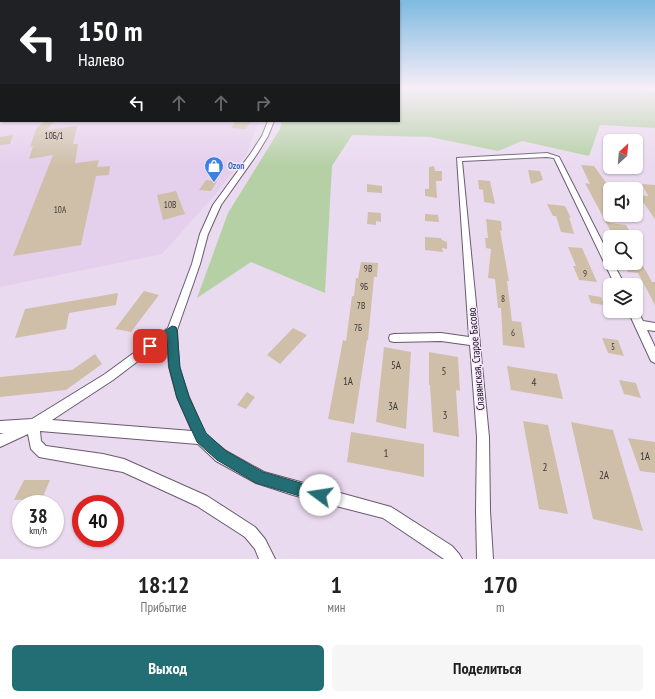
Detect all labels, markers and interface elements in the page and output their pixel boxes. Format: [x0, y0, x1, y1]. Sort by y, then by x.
text: 150 m [78, 12, 142, 49]
icon: left [12, 16, 64, 68]
text: Налево [78, 48, 125, 71]
icon: left [126, 92, 148, 114]
icon: ahead [168, 92, 190, 114]
icon: ahead [210, 92, 232, 114]
icon: right [252, 92, 274, 114]
house number: 10Б/1 [45, 130, 63, 141]
north arrow [603, 134, 643, 174]
map controls [603, 134, 643, 318]
shop icon: Ozon [203, 155, 225, 183]
place label: Ozon [228, 160, 244, 171]
button: sound [603, 182, 643, 222]
house number: 10В [164, 199, 176, 210]
house number: 10А [54, 204, 67, 215]
button: search [603, 230, 643, 270]
house number: 9В [364, 263, 372, 274]
house number: 9 [583, 268, 587, 279]
button: layers [603, 278, 643, 318]
house number: 9Б [360, 281, 368, 292]
house number: 8 [501, 293, 505, 304]
house number: 7В [357, 300, 365, 311]
street label: Славянская, Старое Басово [465, 307, 487, 411]
house number: 7Б [354, 322, 362, 333]
house number: 6 [511, 327, 515, 338]
pin [133, 329, 167, 363]
icon: arrive [139, 335, 161, 357]
house number: 5 [611, 341, 615, 352]
house number: 5А [391, 358, 402, 372]
house number: 5 [442, 364, 447, 378]
house number: 1А [343, 374, 354, 388]
house number: 4 [532, 375, 537, 389]
house number: 3А [388, 399, 399, 413]
house number: 3 [443, 408, 448, 422]
house number: 1 [384, 446, 389, 460]
house number: 1А [640, 449, 651, 463]
house number: 2 [543, 460, 548, 474]
house number: 2А [599, 468, 610, 482]
position arrow [299, 474, 341, 516]
speed limit sign: 40 [72, 495, 124, 547]
text: 38 [28, 503, 48, 529]
text: km/h [29, 524, 47, 537]
text: 18:12 [138, 569, 190, 600]
text: 1 [331, 569, 342, 600]
text: 170 [483, 569, 517, 600]
text: Прибытие [141, 599, 187, 616]
text: мин [327, 599, 345, 616]
text: m [496, 599, 504, 616]
button: Выход [12, 645, 324, 691]
button: Поделиться [332, 645, 643, 691]

